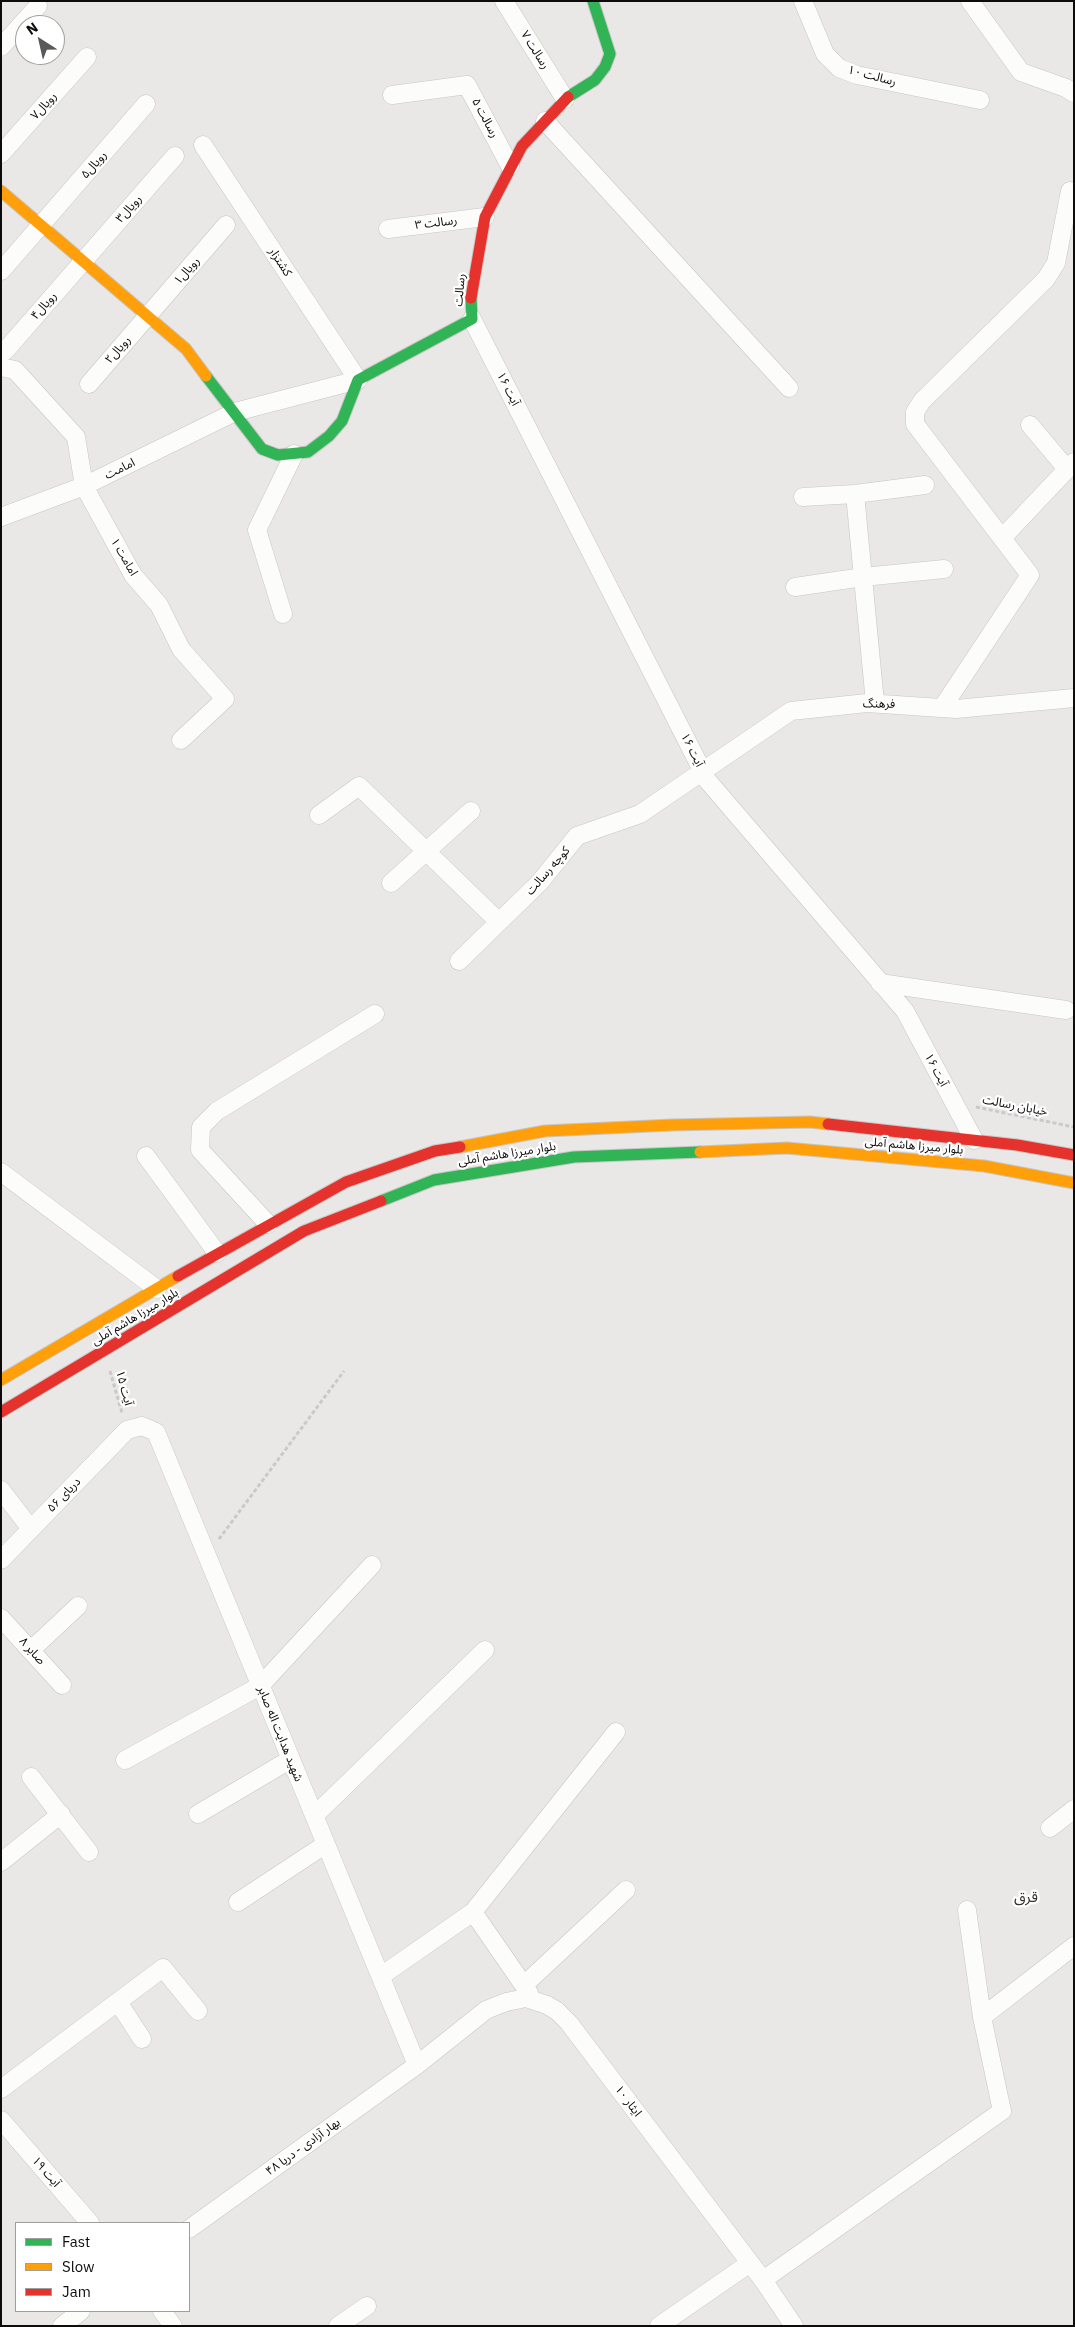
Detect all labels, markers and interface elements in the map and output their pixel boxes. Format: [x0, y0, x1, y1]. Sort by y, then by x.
north arrow [15, 15, 65, 65]
text: N [23, 18, 41, 39]
street label: رسالت ۷ [518, 28, 552, 72]
street label: رسالت ۱۰ [846, 63, 898, 89]
street label: رویال۷ [28, 89, 60, 123]
street label: رسالت ۵ [469, 96, 501, 140]
street label: رویال۵ [78, 148, 110, 182]
street label: رویال۳ [113, 192, 145, 226]
street label: رسالت ۳ [414, 213, 458, 233]
street label: کشتزار [265, 245, 295, 279]
street label: رویال۱ [171, 254, 203, 288]
street label: رسالت [451, 273, 469, 307]
street label: رویال۴ [28, 289, 60, 323]
street label: رویال۲ [102, 333, 134, 367]
street label: آیت ۱۶ [493, 370, 523, 408]
street label: امامت [102, 456, 138, 482]
street label: امامت ۱ [107, 535, 141, 579]
street label: فرهنگ [863, 697, 895, 711]
street label: آیت ۱۶ [677, 731, 707, 769]
street label: کوچه رسالت [523, 844, 573, 898]
street label: آیت ۱۶ [921, 1051, 951, 1089]
street label: خیابان رسالت [981, 1093, 1049, 1119]
street label: بلوار میرزا هاشم آملی [864, 1135, 964, 1157]
street label: بلوار میرزا هاشم آملی [457, 1139, 557, 1169]
street label: بلوار میرزا هاشم آملی [89, 1285, 181, 1349]
street label: آیت ۱۵ [112, 1369, 136, 1407]
street label: دریای ۵۶ [44, 1475, 84, 1515]
street label: صابر ۸ [16, 1634, 48, 1668]
street label: شهید هدایت اله صابر [254, 1684, 306, 1784]
district label: قرق [1014, 1889, 1038, 1907]
street label: ایثار ۱۰ [612, 2083, 644, 2119]
street label: بهار آزادی - دریا ۴۸ [263, 2115, 343, 2179]
street label: آیت ۱۹ [29, 2154, 63, 2190]
legend [15, 2222, 190, 2312]
text: Fast [62, 2232, 90, 2251]
text: Slow [62, 2257, 95, 2276]
text: Jam [62, 2282, 91, 2301]

